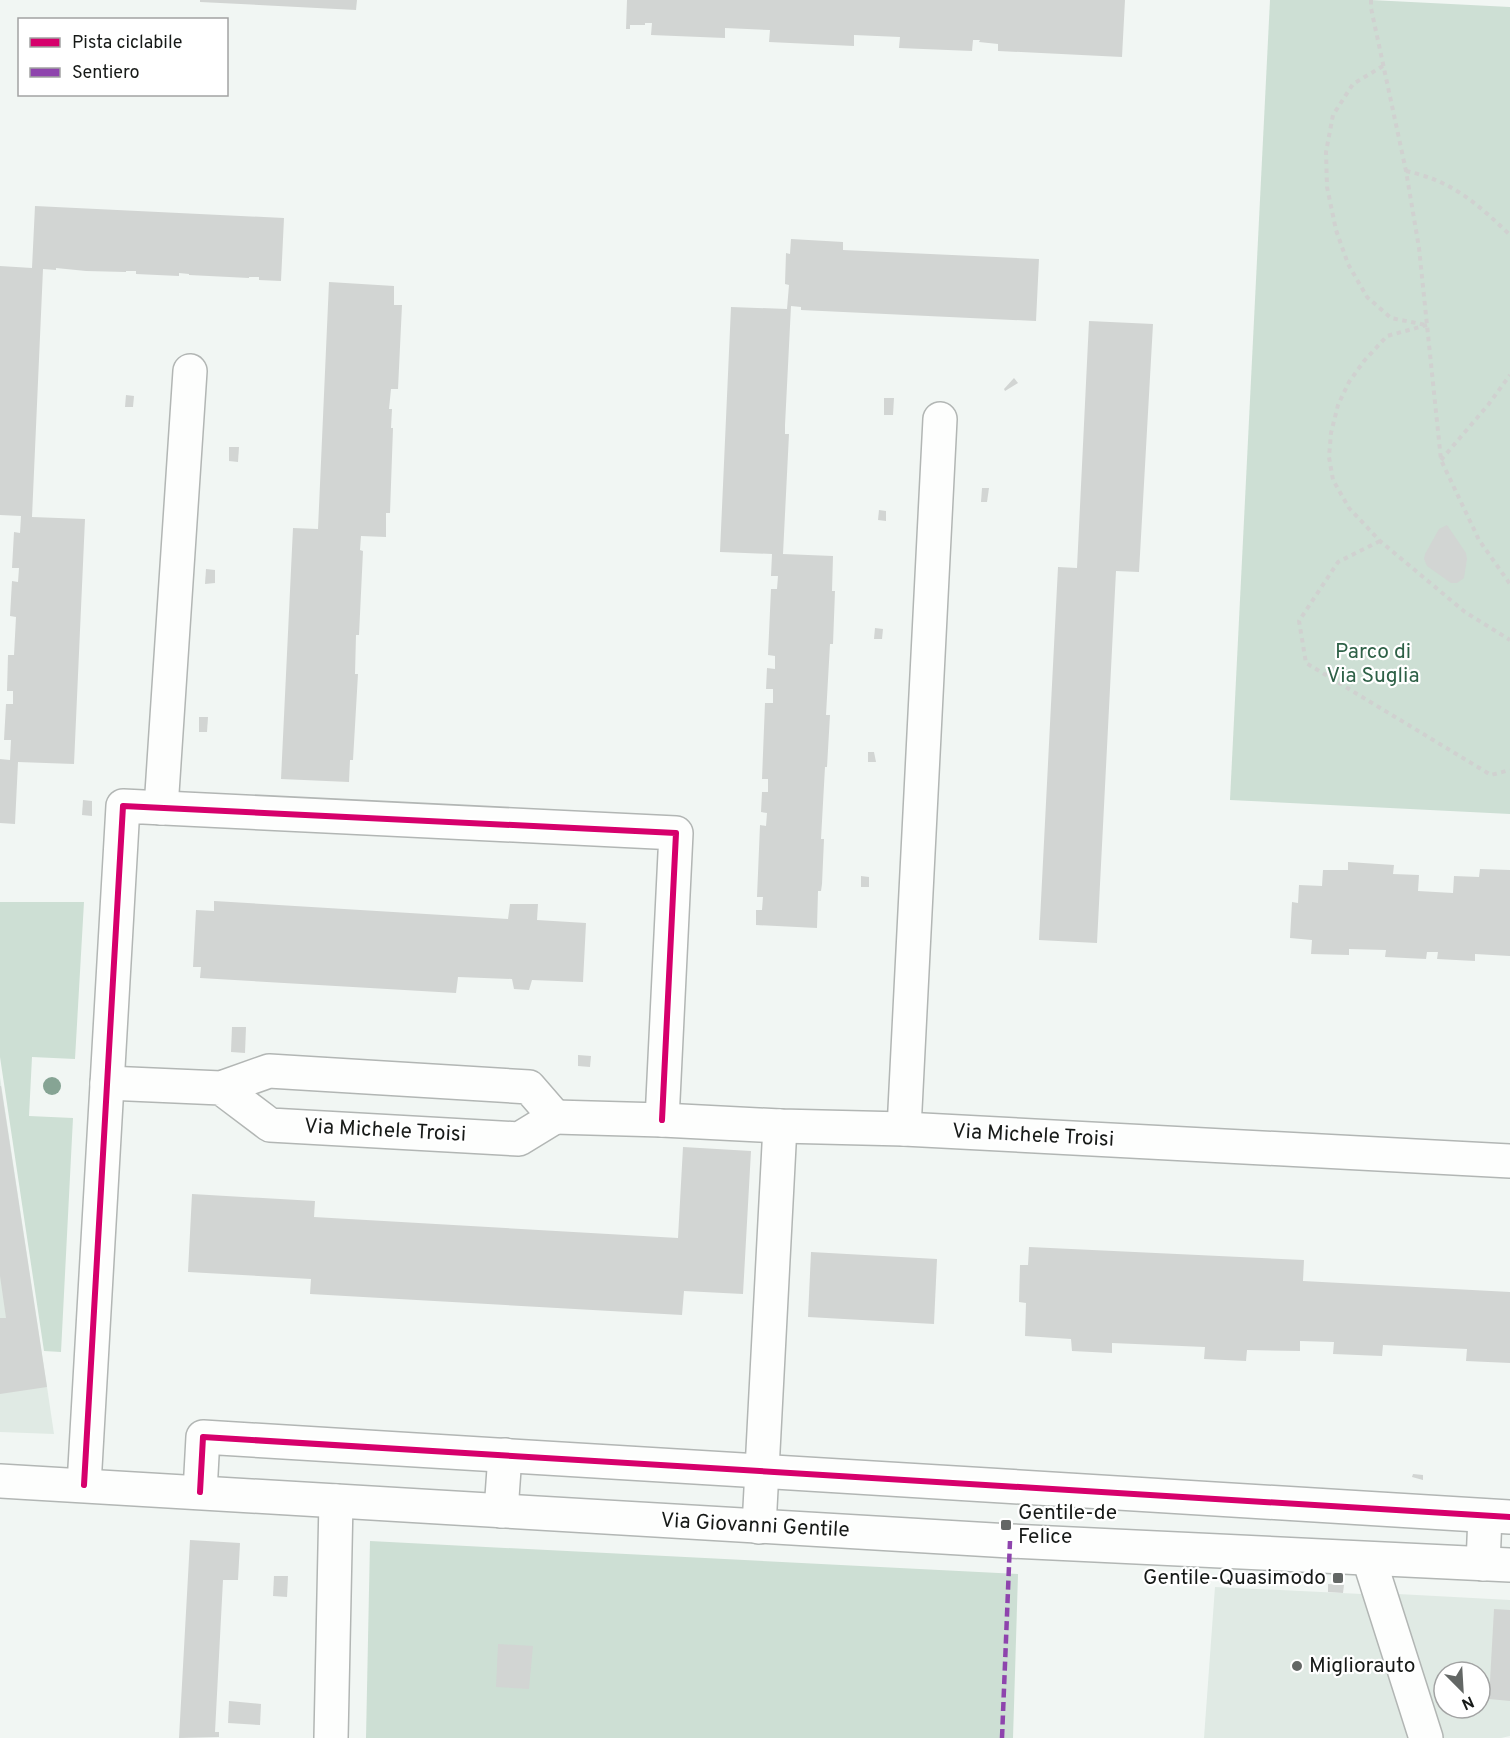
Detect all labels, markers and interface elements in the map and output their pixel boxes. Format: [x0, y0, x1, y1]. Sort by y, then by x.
legend [18, 18, 228, 96]
text: Pista ciclabile [72, 32, 182, 55]
text: Sentiero [72, 62, 140, 85]
park label: Parco di Via Suglia [1326, 639, 1420, 690]
street label: Via Michele Troisi [303, 1113, 467, 1149]
street label: Via Michele Troisi [951, 1118, 1115, 1154]
place label: Gentile-de Felice [1018, 1500, 1117, 1551]
street label: Via Giovanni Gentile [660, 1508, 850, 1544]
marker: Gentile-de Felice [999, 1518, 1013, 1532]
place label: Gentile-Quasimodo [1143, 1565, 1326, 1592]
marker: Gentile-Quasimodo [1331, 1571, 1345, 1585]
place label: Migliorauto [1309, 1653, 1416, 1680]
marker: Migliorauto [1290, 1659, 1304, 1673]
north arrow [1432, 1660, 1492, 1720]
text: N [1458, 1690, 1477, 1713]

